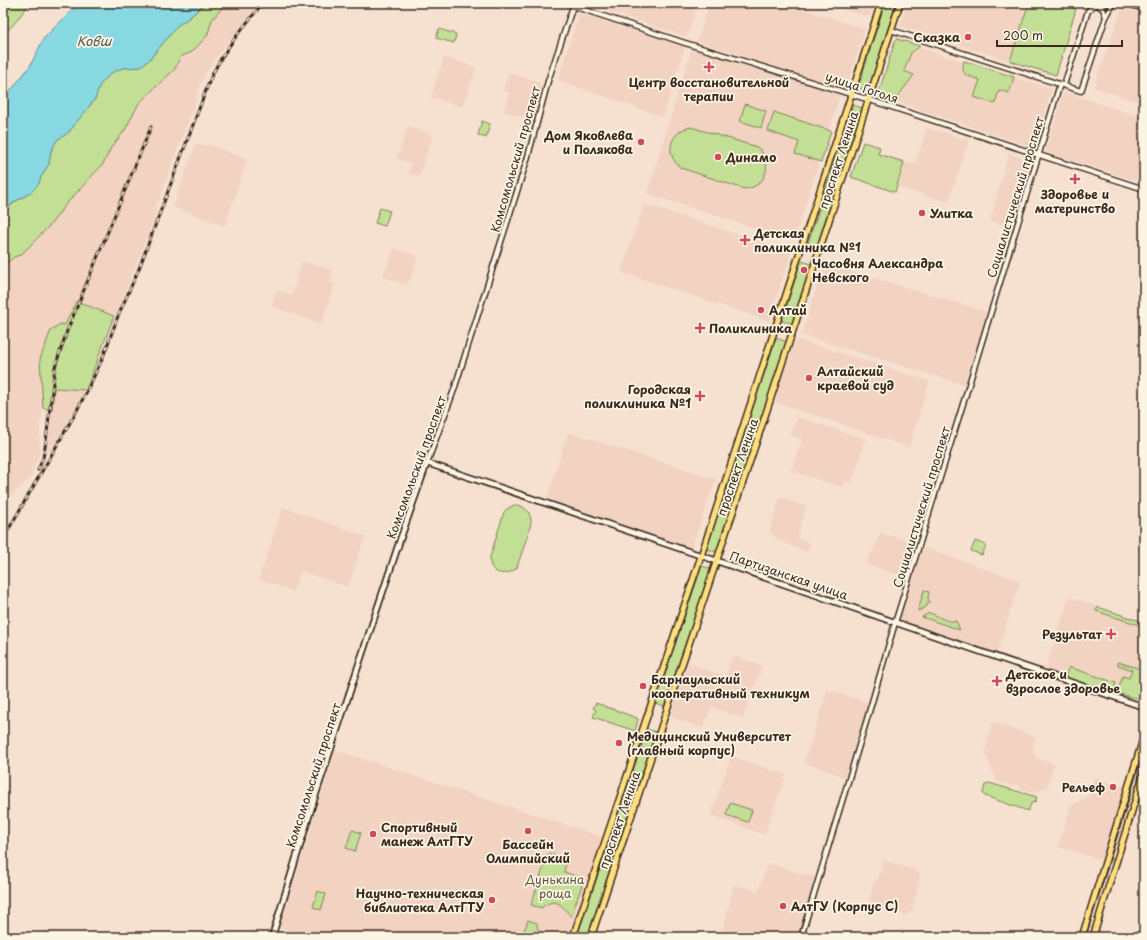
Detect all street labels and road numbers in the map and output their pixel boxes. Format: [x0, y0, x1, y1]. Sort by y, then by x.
street label: улица Гоголя [823, 67, 901, 107]
street label: Комсомольский проспект [486, 84, 545, 234]
street label: проспект Ленина [814, 108, 862, 211]
street label: Социалистический проспект [982, 114, 1048, 280]
street label: Комсомольский проспект [382, 393, 450, 541]
street label: проспект Ленина [712, 415, 762, 518]
street label: Социалистический проспект [888, 424, 954, 590]
street label: Партизанская улица [727, 546, 851, 604]
street label: Комсомольский проспект [281, 700, 345, 850]
street label: проспект Ленина [594, 768, 644, 871]

